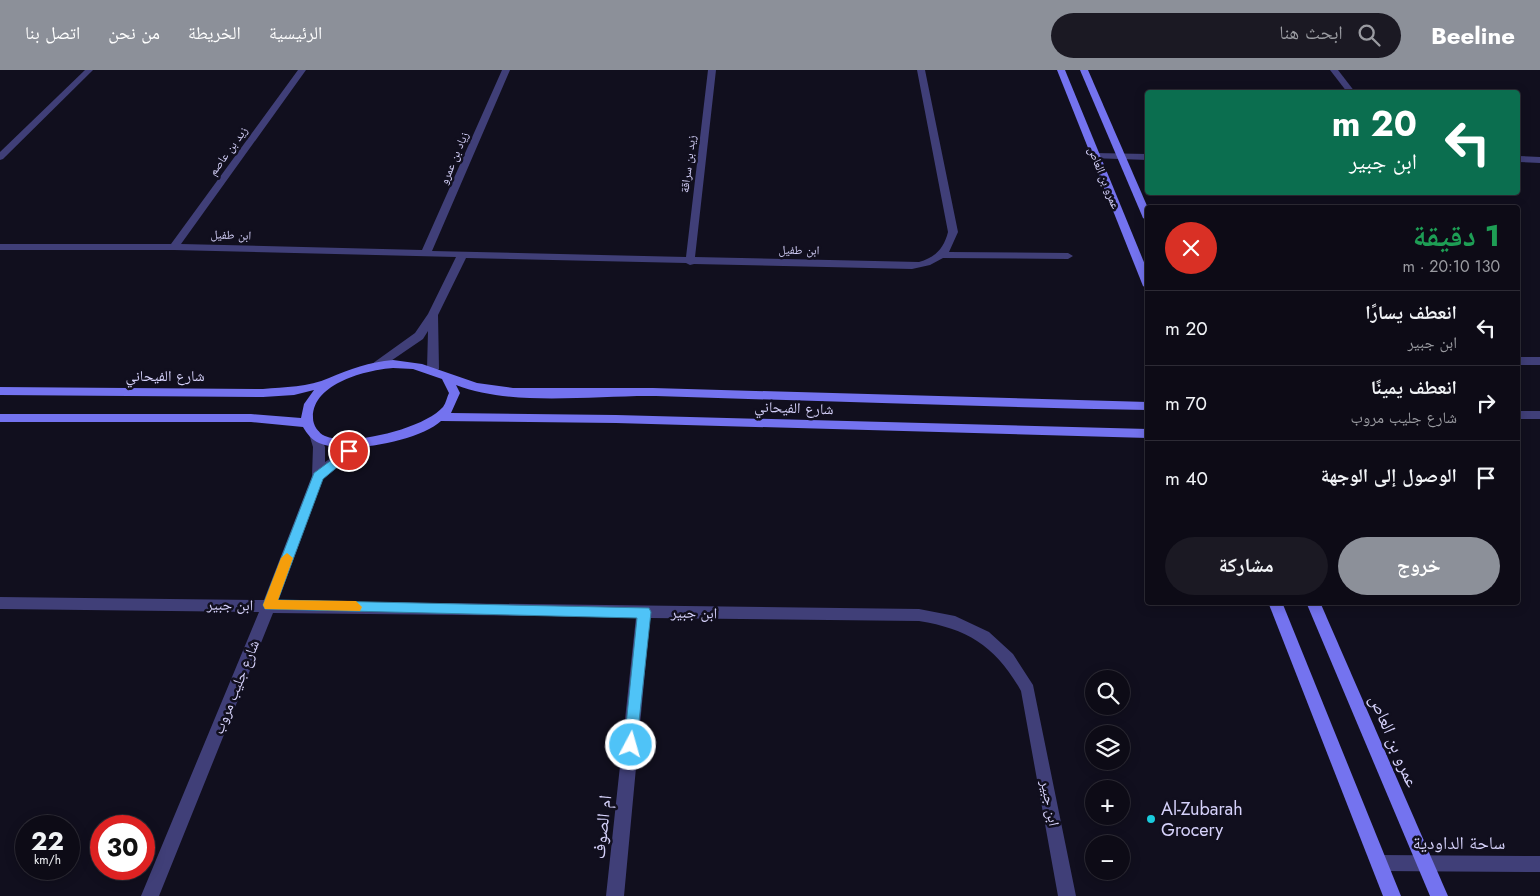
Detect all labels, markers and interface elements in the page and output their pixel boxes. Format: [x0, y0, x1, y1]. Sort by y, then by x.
search box [1051, 13, 1401, 58]
text: Beeline [1431, 18, 1515, 53]
text: ابحث هنا [1279, 19, 1343, 46]
text: اتصل بنا [25, 20, 80, 46]
text: من نحن [108, 20, 160, 46]
text: الخريطة [188, 20, 241, 46]
text: الرئيسية [269, 20, 322, 46]
icon: search [1355, 21, 1383, 49]
text: 20 m [1332, 99, 1417, 149]
icon: left [1435, 110, 1500, 175]
street label: زيد بن عاصم [204, 122, 252, 179]
street label: زياد بن عمرو [435, 128, 473, 187]
street label: زيد بن سراقة [676, 134, 701, 194]
street label: عمرو بن العاص [1083, 144, 1125, 212]
text: ابن جبير [1349, 145, 1417, 177]
text: 1 دقيقة [1413, 214, 1500, 257]
button: close [1165, 222, 1217, 274]
street label: ابن طفيل [210, 225, 252, 245]
street label: ابن طفيل [778, 241, 820, 259]
text: 130 m · 20:10 [1402, 255, 1500, 278]
text: انعطف يسارًا [1365, 299, 1457, 326]
icon: left [1472, 314, 1500, 342]
text: 20 m [1165, 315, 1208, 342]
text: ابن جبير [1408, 331, 1457, 354]
street label: شارع الفيحاني [125, 365, 205, 388]
text: انعطف يمينًا [1371, 374, 1457, 401]
icon: right [1472, 389, 1500, 417]
text: 70 m [1165, 390, 1207, 417]
street label: شارع الفيحاني [754, 396, 834, 421]
text: شارع جليب مروب [1350, 406, 1457, 429]
pin [328, 430, 370, 472]
icon: arrive [335, 437, 363, 465]
text: الوصول إلى الوجهة [1321, 462, 1457, 489]
icon: arrive [1472, 464, 1500, 492]
text: 40 m [1165, 465, 1208, 492]
button: مشاركة [1165, 537, 1328, 595]
button: خروج [1338, 537, 1500, 595]
street label: ابن جبير [206, 594, 253, 616]
street label: ابن جبير [670, 602, 717, 624]
street label: شارع جليب مروب [207, 636, 265, 737]
map controls [1085, 670, 1130, 880]
button: search [1085, 670, 1130, 715]
street label: عمرو بن العاص [1363, 691, 1425, 791]
position arrow [604, 718, 656, 770]
button: layers [1085, 725, 1130, 770]
street label: ابن جبير [1035, 777, 1065, 828]
button: + [1085, 780, 1130, 825]
street label: ام الصوف [586, 794, 618, 860]
place label: Al-Zubarah Grocery [1161, 796, 1243, 843]
marker: Al-Zubarah Grocery [1145, 813, 1157, 825]
speed limit sign: 30 [90, 815, 155, 880]
text: 22 [31, 823, 64, 859]
street label: ساحة الداودية [1413, 830, 1505, 856]
button: − [1085, 835, 1130, 880]
text: km/h [34, 851, 61, 869]

